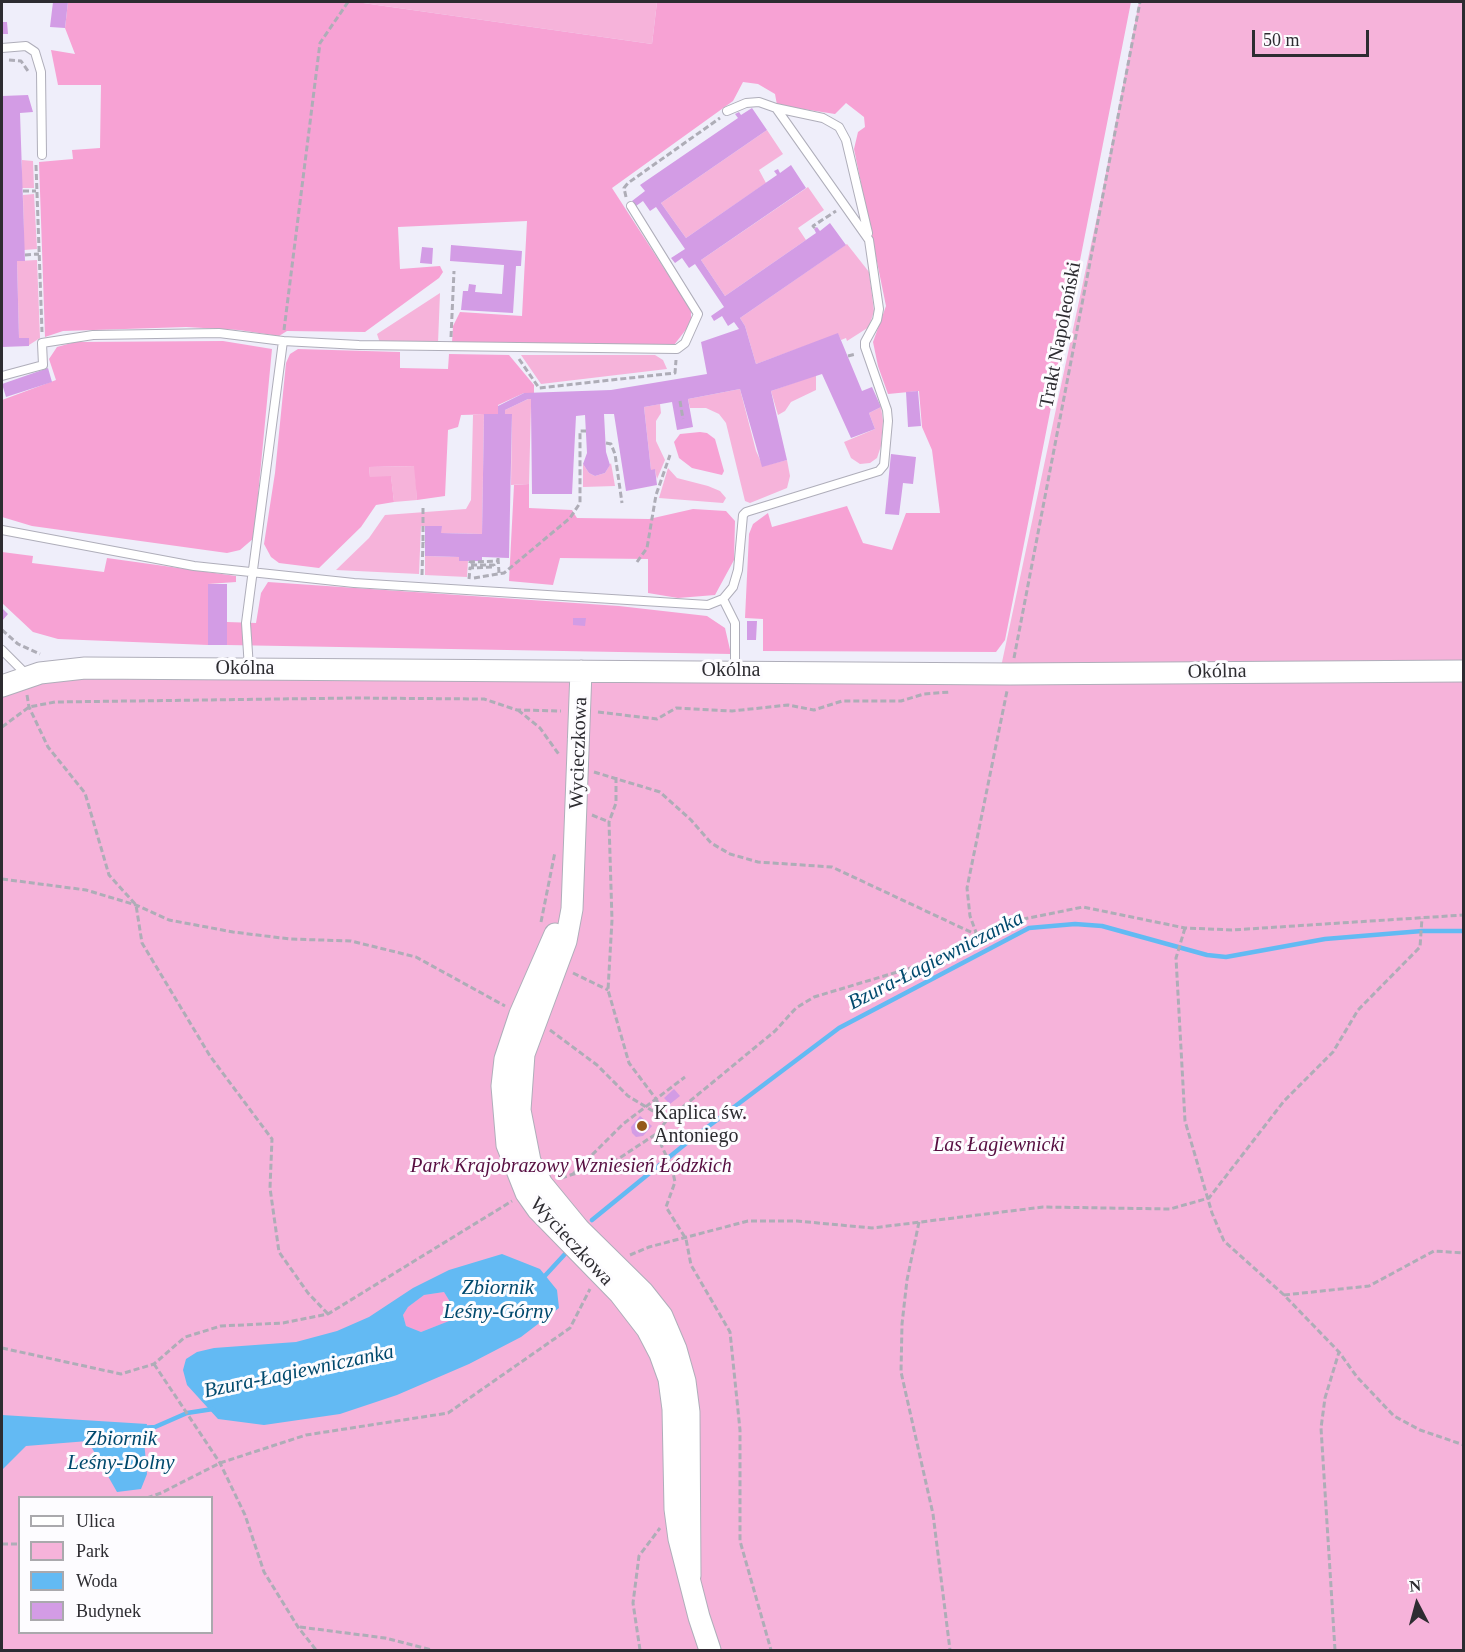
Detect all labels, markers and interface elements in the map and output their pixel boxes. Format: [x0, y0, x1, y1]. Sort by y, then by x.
scale bar [1255, 18, 1372, 56]
text: 50 m [1263, 30, 1300, 50]
street label: Trakt Napoleoński [1035, 260, 1087, 410]
street label: Okólna [216, 657, 274, 681]
street label: Okólna [702, 659, 760, 683]
street label: Okólna [1187, 659, 1247, 685]
street label: Wycieczkowa [565, 697, 593, 809]
water label: Bzura-Łagiewniczanka [844, 906, 1028, 1016]
place label: Kaplica św. Antoniego [654, 1102, 747, 1149]
marker: Kaplica św. Antoniego [635, 1119, 649, 1133]
park label: Las Łagiewnicki [933, 1134, 1065, 1158]
park label: Park Krajobrazowy Wzniesień Łódzkich [410, 1155, 732, 1179]
street label: Wycieczkowa [524, 1193, 618, 1291]
water label: Zbiornik Leśny-Górny [443, 1275, 553, 1325]
water label: Bzura-Łagiewniczanka [202, 1340, 396, 1404]
water label: Zbiornik Leśny-Dolny [67, 1426, 175, 1476]
legend [18, 1496, 213, 1634]
text: Ulica [76, 1511, 115, 1531]
text: Park [76, 1541, 109, 1561]
text: Woda [76, 1571, 118, 1591]
north arrow [1387, 1574, 1447, 1634]
text: N [1408, 1577, 1422, 1595]
text: Budynek [76, 1601, 141, 1621]

